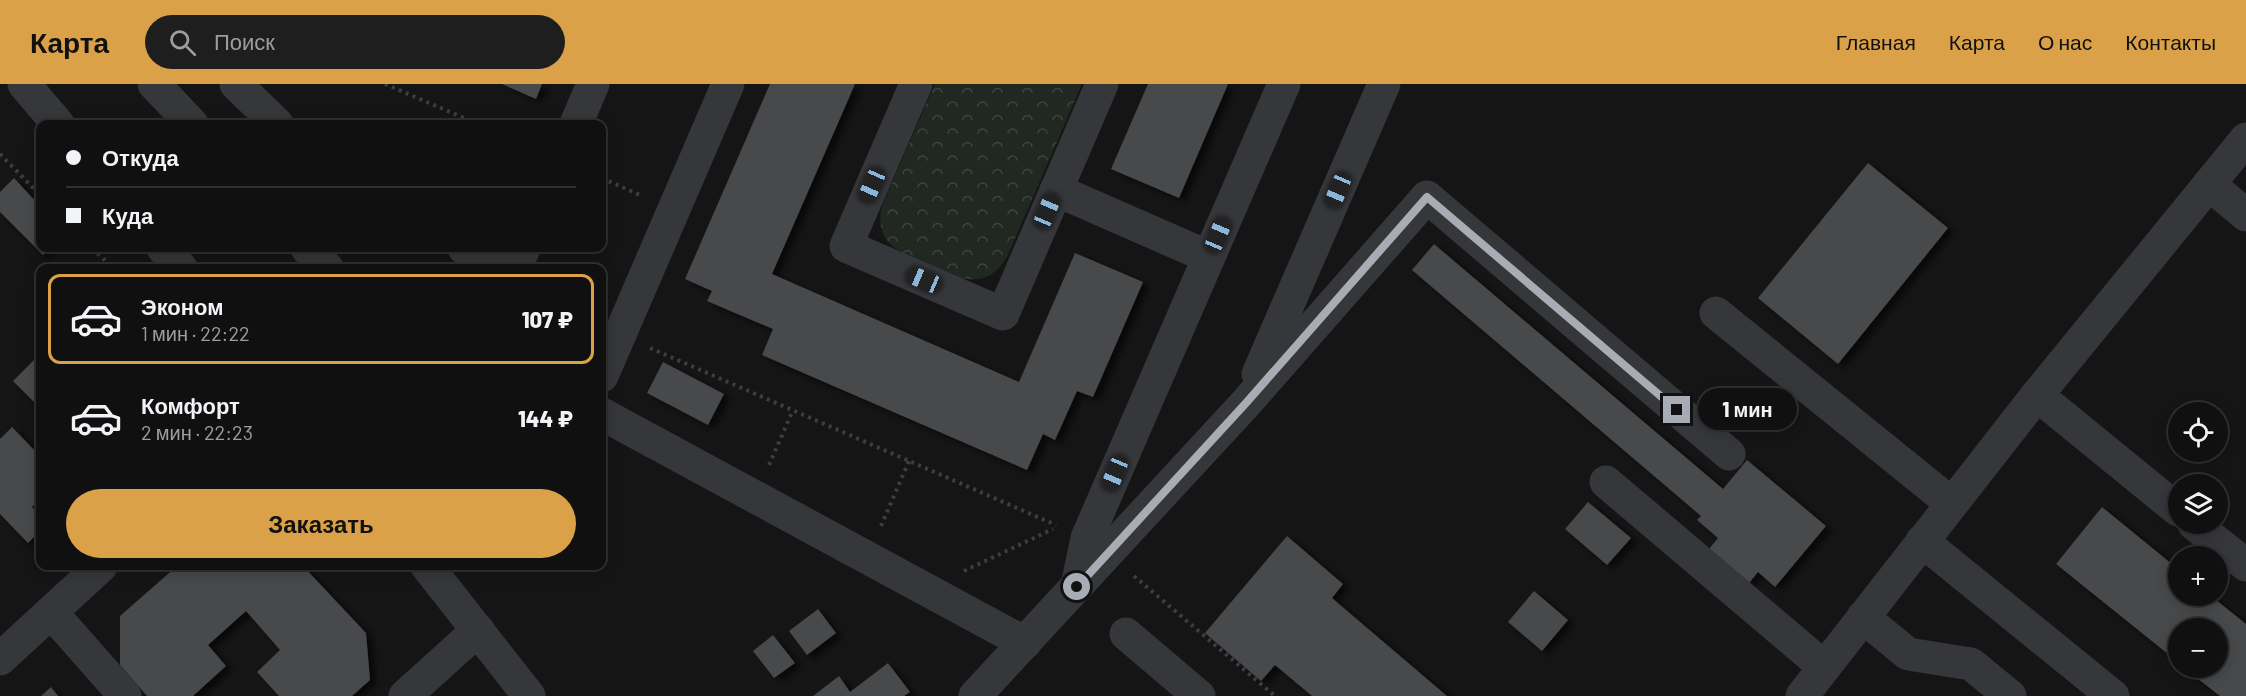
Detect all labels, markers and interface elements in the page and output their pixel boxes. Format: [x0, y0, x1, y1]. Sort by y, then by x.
search box [145, 15, 565, 69]
text: Карта [30, 25, 109, 59]
icon: search [166, 26, 199, 59]
text: Поиск [214, 28, 275, 54]
text: Главная [1836, 29, 1916, 54]
text: Карта [1949, 29, 2005, 54]
text: О нас [2038, 29, 2092, 54]
text: Контакты [2125, 29, 2216, 54]
text: Откуда [102, 144, 179, 170]
car [856, 165, 888, 205]
car [1323, 170, 1353, 210]
car [1032, 191, 1062, 231]
text: Куда [102, 202, 153, 228]
car [1203, 215, 1233, 255]
car [904, 265, 944, 295]
icon: car [69, 292, 123, 346]
text: Эконом [141, 293, 224, 319]
text: 107 ₽ [522, 306, 573, 332]
text: 1 мин · 22:22 [141, 321, 250, 345]
callout: 1 мин [1698, 389, 1797, 431]
icon: car [69, 391, 123, 445]
text: Комфорт [141, 392, 240, 418]
route end [1663, 396, 1690, 423]
text: 1 мин [1722, 397, 1773, 421]
map controls [2168, 402, 2228, 678]
button: locate [2168, 402, 2228, 462]
text: 144 ₽ [518, 405, 573, 431]
text: 2 мин · 22:23 [141, 420, 253, 444]
car [1100, 453, 1130, 493]
button: layers [2168, 474, 2228, 534]
button: Заказать [66, 489, 576, 558]
button: + [2168, 546, 2228, 606]
route start [1063, 573, 1090, 600]
button: − [2168, 618, 2228, 678]

